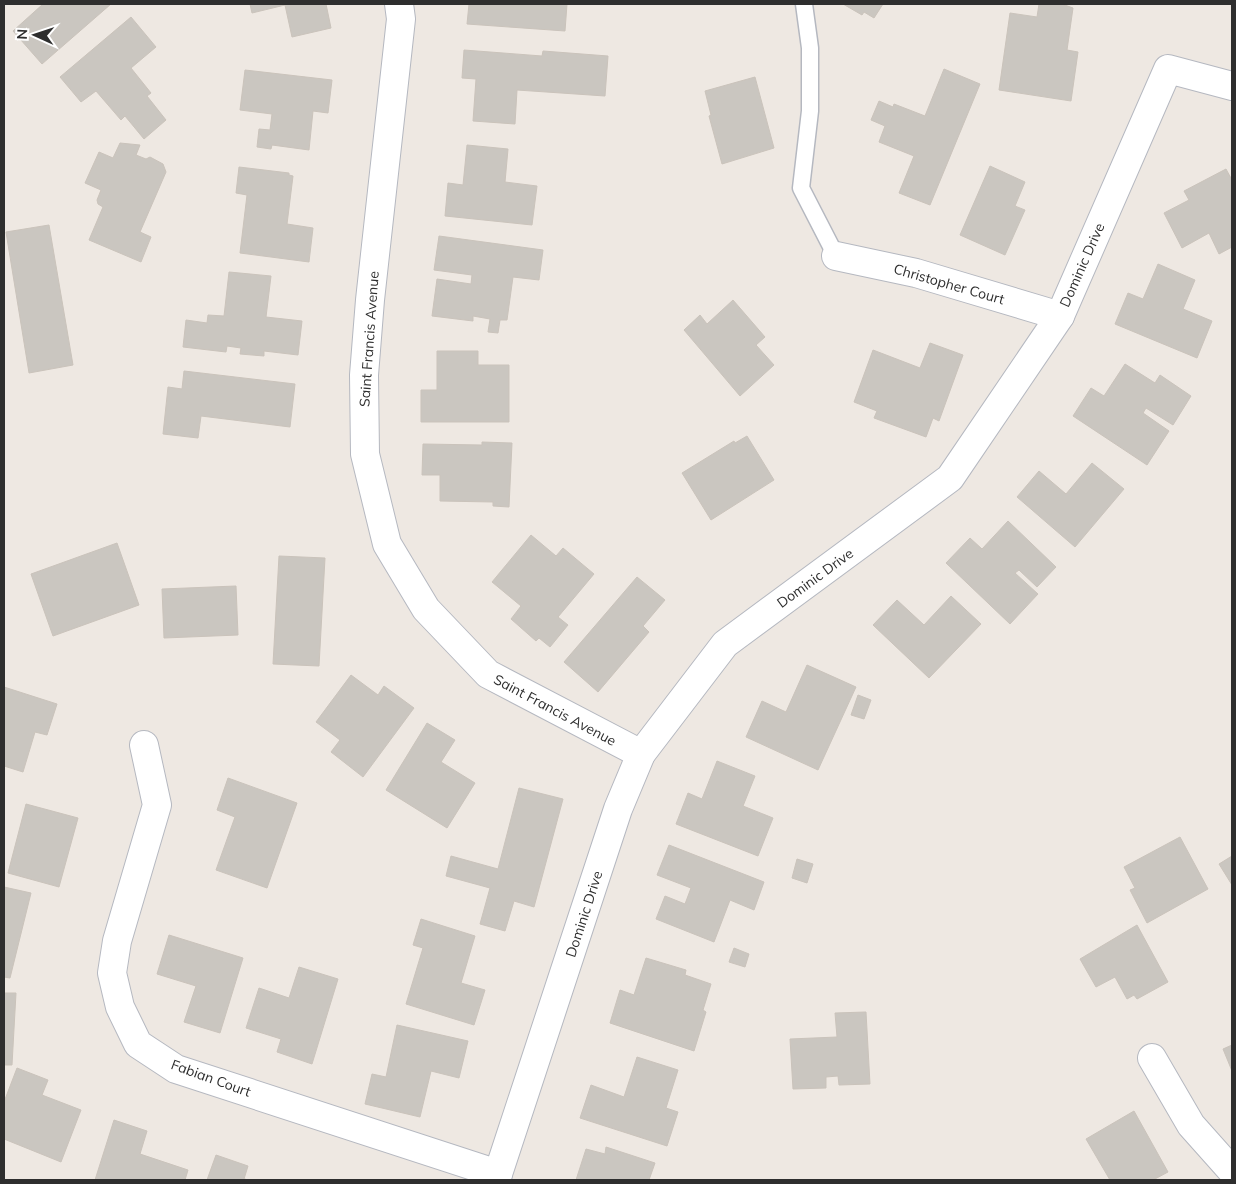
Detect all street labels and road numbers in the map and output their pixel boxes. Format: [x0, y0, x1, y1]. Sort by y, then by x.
street label: Dominic Drive [1055, 220, 1109, 310]
street label: Christopher Court [892, 260, 1007, 308]
street label: Saint Francis Avenue [355, 270, 383, 408]
street label: Dominic Drive [773, 544, 857, 612]
street label: Saint Francis Avenue [491, 670, 619, 750]
street label: Dominic Drive [562, 868, 606, 960]
street label: Fabian Court [169, 1055, 253, 1101]

